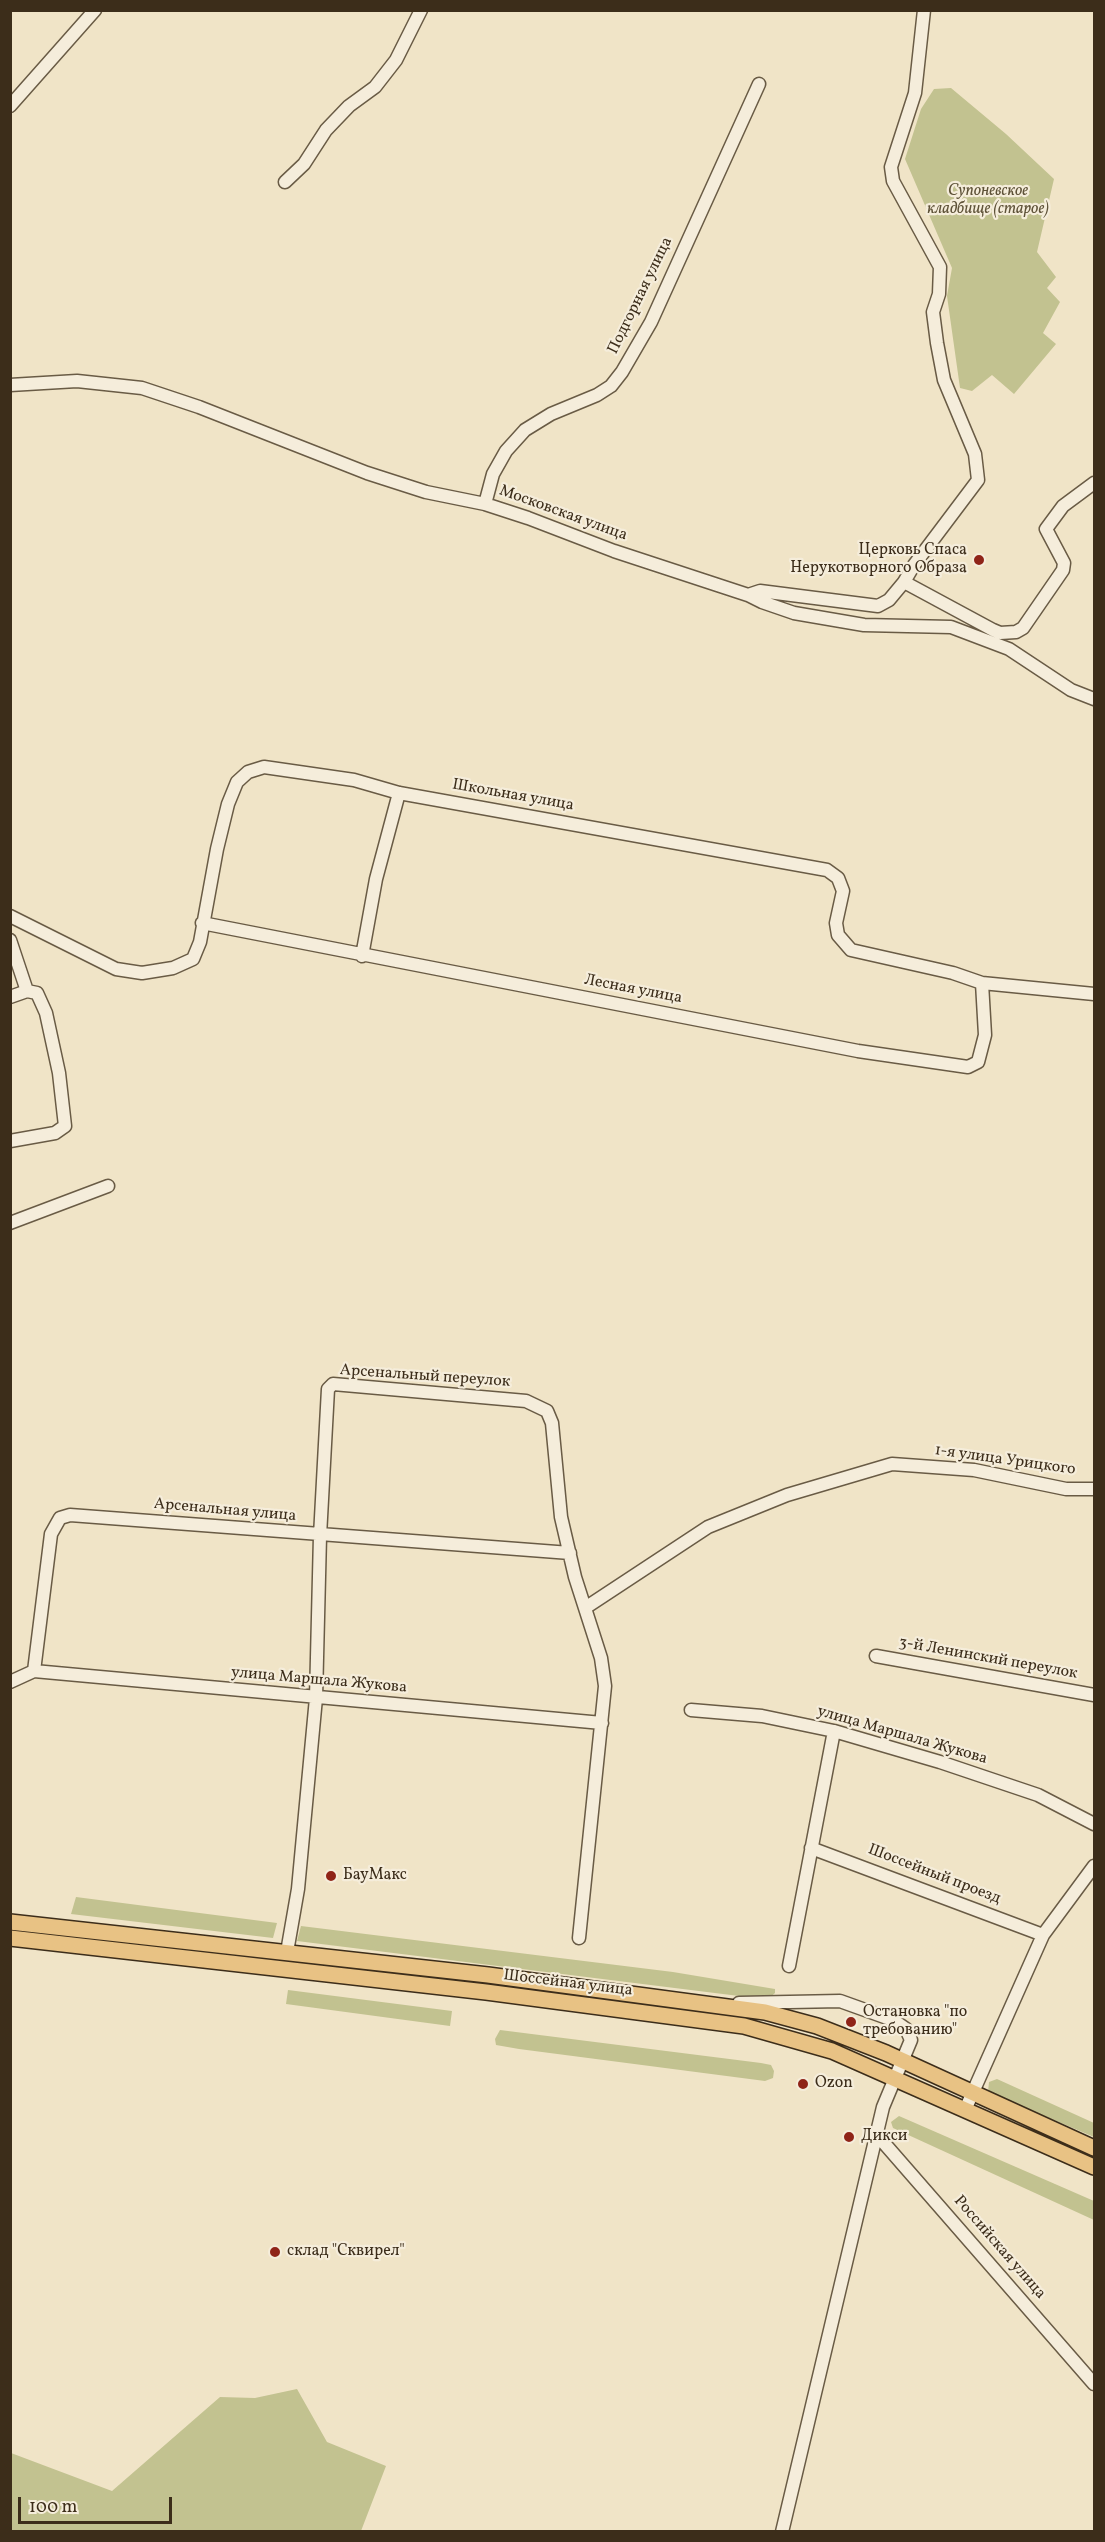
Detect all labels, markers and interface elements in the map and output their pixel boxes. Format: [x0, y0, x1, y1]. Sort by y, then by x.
park label: Супоневское кладбище (старое) [927, 182, 1049, 220]
street label: Подгорная улица [604, 234, 678, 358]
street label: Московская улица [496, 482, 630, 546]
place label: Церковь Спаса Нерукотворного Образа [790, 541, 967, 579]
marker: Церковь Спаса Нерукотворного Образа [972, 553, 986, 567]
street label: Школьная улица [451, 776, 575, 816]
street label: Лесная улица [582, 971, 684, 1009]
street label: Арсенальный переулок [339, 1361, 511, 1393]
street label: 1-я улица Урицкого [933, 1442, 1077, 1480]
street label: Арсенальная улица [153, 1495, 297, 1527]
street label: 3-й Ленинский переулок [897, 1634, 1079, 1684]
street label: улица Маршала Жукова [230, 1664, 408, 1698]
street label: улица Маршала Жукова [815, 1702, 989, 1770]
street label: Шоссейный проезд [865, 1841, 1003, 1909]
place label: БауМакс [343, 1866, 407, 1886]
marker: БауМакс [324, 1869, 338, 1883]
street label: Шоссейная улица [502, 1967, 634, 2001]
place label: Остановка "по требованию" [863, 2003, 967, 2041]
marker: Остановка "по требованию" [844, 2015, 858, 2029]
place label: Ozon [815, 2074, 853, 2094]
marker: Ozon [796, 2077, 810, 2091]
place label: Дикси [861, 2127, 908, 2147]
marker: Дикси [842, 2130, 856, 2144]
street label: Российская улица [949, 2192, 1049, 2304]
place label: склад "Сквирел" [287, 2242, 405, 2262]
marker: склад "Сквирел" [268, 2245, 282, 2259]
scale bar [21, 2485, 176, 2523]
text: 100 m [29, 2495, 78, 2520]

